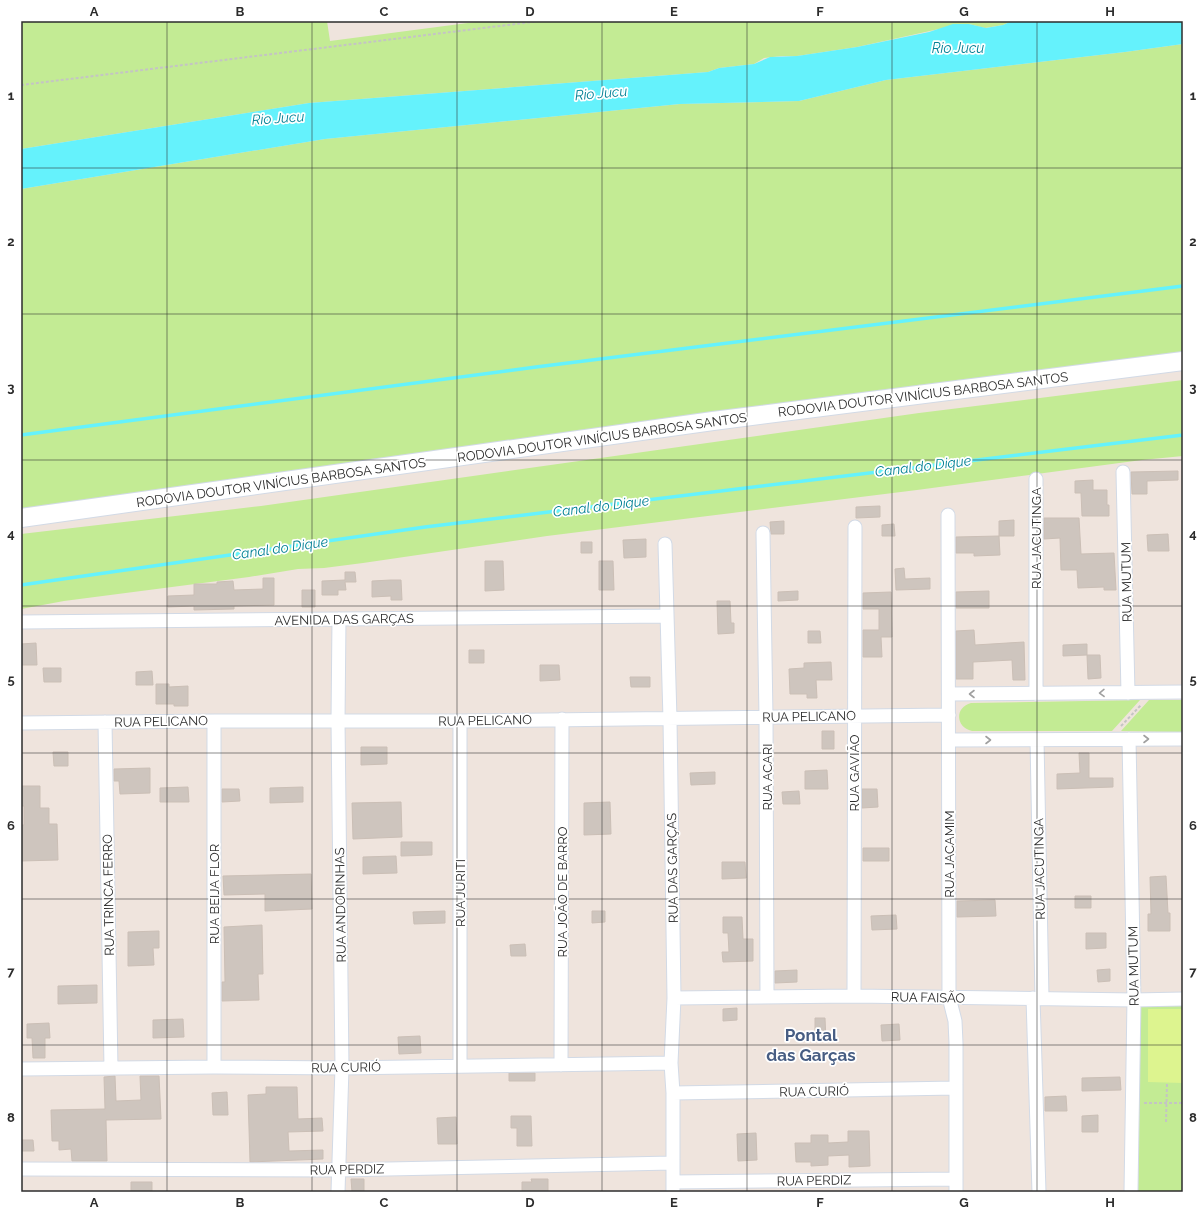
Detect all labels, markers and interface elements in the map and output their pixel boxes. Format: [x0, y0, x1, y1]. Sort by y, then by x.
text: A [90, 4, 99, 19]
text: B [236, 4, 245, 19]
text: C [380, 4, 389, 19]
text: D [525, 4, 535, 19]
text: E [670, 4, 678, 19]
text: F [816, 4, 824, 19]
text: G [959, 4, 969, 19]
text: H [1105, 4, 1115, 19]
water label: Rio Jucu [932, 40, 984, 56]
water label: Rio Jucu [574, 83, 628, 103]
text: 1 [8, 88, 15, 103]
text: 1 [1190, 88, 1197, 103]
water label: Rio Jucu [251, 108, 305, 128]
text: 2 [7, 234, 15, 249]
text: 2 [1189, 234, 1197, 249]
street label: RODOVIA DOUTOR VINÍCIUS BARBOSA SANTOS [777, 369, 1069, 420]
text: 3 [7, 380, 15, 395]
text: 3 [1189, 380, 1197, 395]
street label: RODOVIA DOUTOR VINÍCIUS BARBOSA SANTOS [456, 410, 748, 465]
water label: Canal do Dique [874, 452, 973, 480]
street label: RODOVIA DOUTOR VINÍCIUS BARBOSA SANTOS [135, 455, 427, 510]
street label: RUA JACUTINGA [1029, 487, 1044, 589]
water label: Canal do Dique [552, 492, 651, 520]
text: 4 [7, 526, 15, 541]
text: 4 [1189, 526, 1197, 541]
water label: Canal do Dique [231, 533, 330, 563]
street label: RUA MUTUM [1118, 542, 1135, 622]
street label: AVENIDA DAS GARÇAS [274, 611, 414, 628]
text: 5 [7, 672, 15, 687]
text: 5 [1189, 672, 1197, 687]
one-way arrow [1099, 689, 1105, 697]
one-way arrow [969, 690, 975, 698]
street label: RUA PELICANO [762, 708, 856, 725]
street label: RUA PELICANO [438, 712, 532, 729]
street label: RUA PELICANO [114, 713, 208, 730]
street label: RUA GAVIÃO [847, 734, 862, 812]
one-way arrow [1143, 735, 1149, 743]
one-way arrow [985, 736, 991, 744]
street label: RUA ACARI [760, 744, 775, 810]
street label: RUA JACAMIM [942, 810, 957, 898]
street label: RUA DAS GARÇAS [664, 813, 681, 923]
text: 6 [7, 818, 15, 833]
street label: RUA JACUTINGA [1031, 818, 1048, 920]
text: 6 [1189, 818, 1197, 833]
street label: RUA JOÃO DE BARRO [555, 826, 570, 958]
street label: RUA TRINCA FERRO [100, 834, 117, 956]
street label: RUA BEIJA FLOR [207, 844, 222, 944]
street label: RUA ANDORINHAS [332, 847, 349, 963]
street label: RUA JURITI [453, 859, 468, 927]
street label: RUA MUTUM [1125, 926, 1142, 1006]
text: 7 [7, 964, 15, 979]
text: 7 [1189, 964, 1197, 979]
street label: RUA FAISÃO [891, 989, 966, 1006]
district label: Pontal das Garças [766, 1025, 856, 1065]
street label: RUA CURIÓ [311, 1059, 381, 1076]
street label: RUA CURIÓ [779, 1083, 849, 1100]
text: 8 [7, 1110, 15, 1125]
text: 8 [1189, 1110, 1197, 1125]
street label: RUA PERDIZ [309, 1161, 385, 1178]
street label: RUA PERDIZ [776, 1172, 852, 1189]
text: A [90, 1195, 99, 1210]
text: B [236, 1195, 245, 1210]
text: C [380, 1195, 389, 1210]
text: D [525, 1195, 535, 1210]
text: E [670, 1195, 678, 1210]
text: F [816, 1195, 824, 1210]
text: G [959, 1195, 969, 1210]
text: H [1105, 1195, 1115, 1210]

